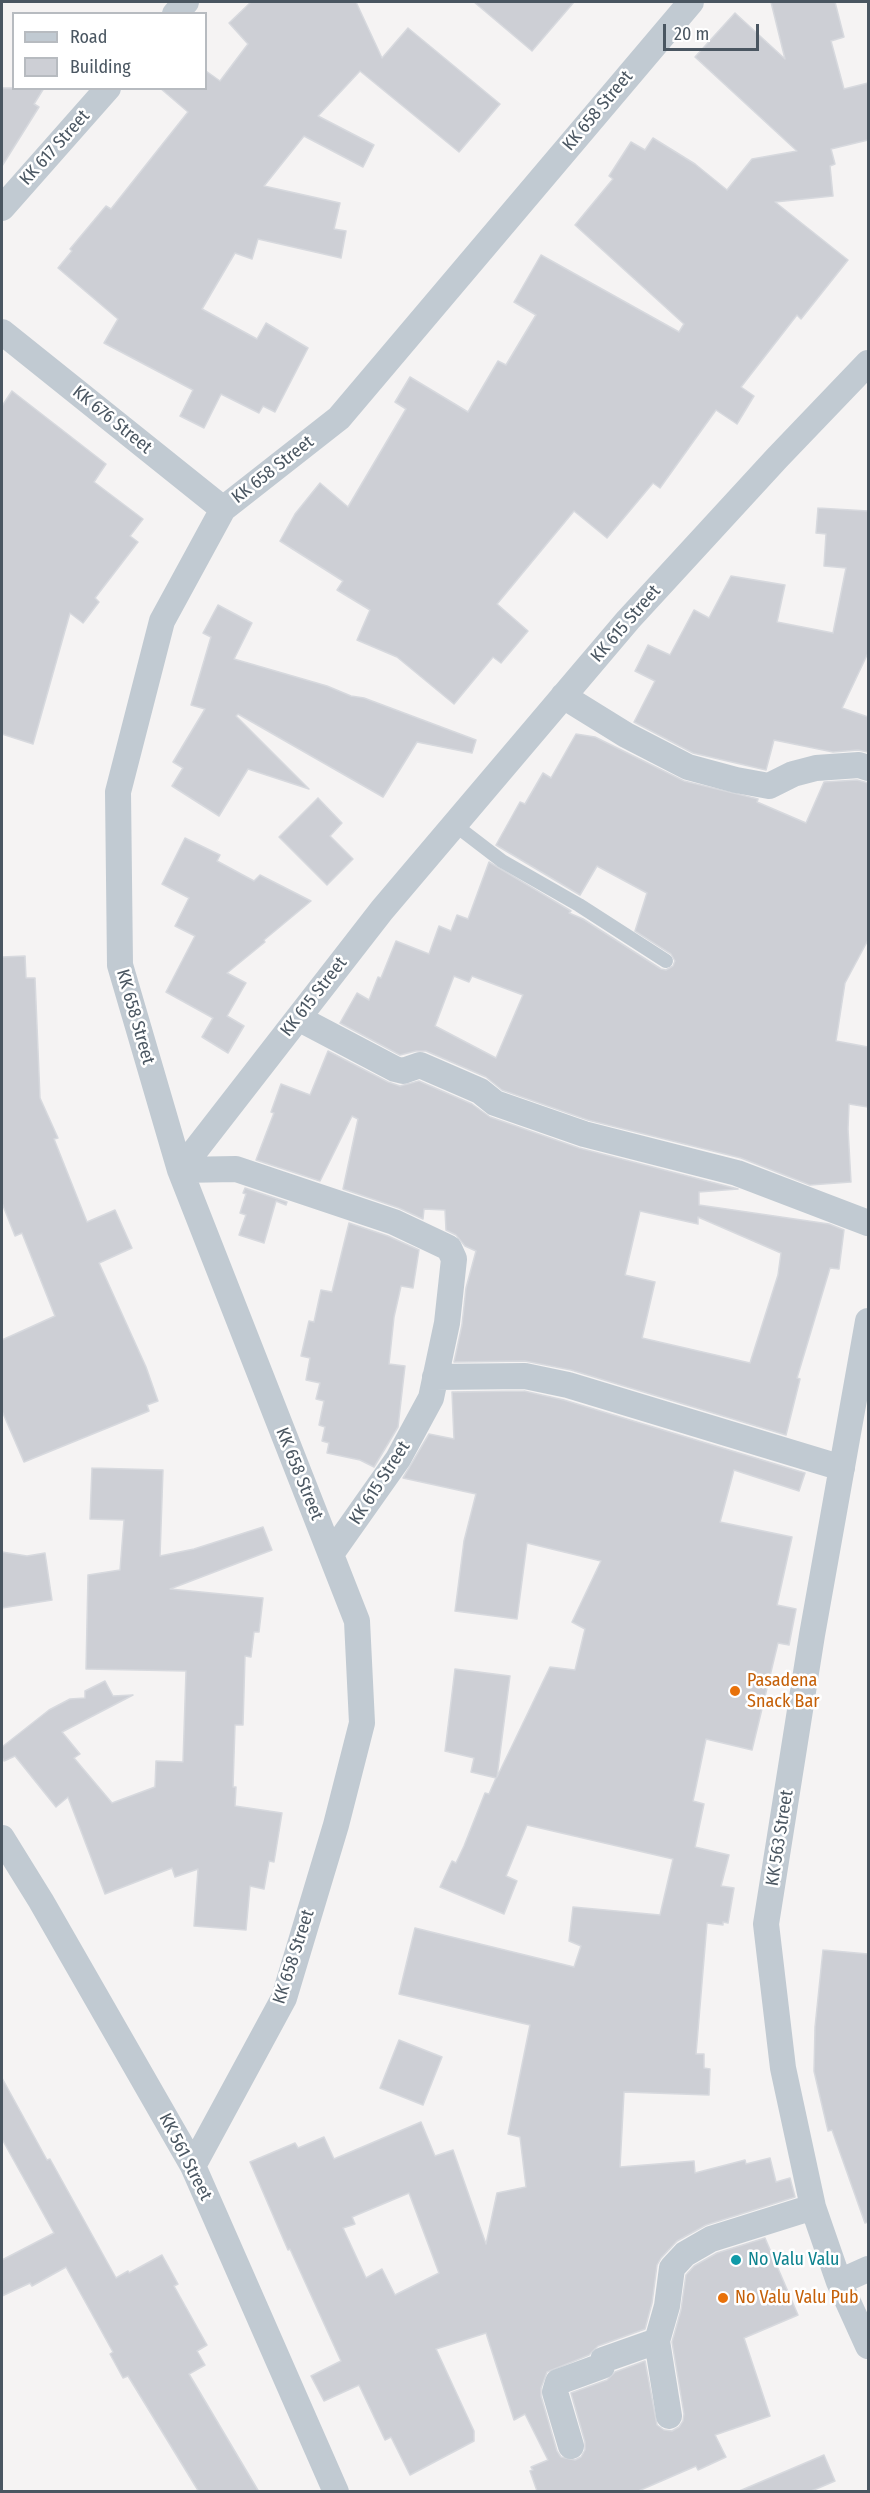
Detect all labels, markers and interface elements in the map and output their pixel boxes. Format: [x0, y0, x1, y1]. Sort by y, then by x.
legend [12, 12, 207, 90]
scale bar [666, 12, 762, 50]
text: 20 m [674, 23, 709, 45]
text: Road [70, 26, 107, 48]
text: Building [70, 56, 131, 78]
street label: KK 658 Street [558, 67, 638, 155]
street label: KK 617 Street [15, 106, 95, 190]
street label: KK 676 Street [68, 381, 156, 459]
street label: KK 658 Street [228, 431, 318, 509]
street label: KK 615 Street [587, 581, 665, 667]
street label: KK 615 Street [276, 953, 352, 1041]
street label: KK 658 Street [111, 967, 159, 1067]
street label: KK 658 Street [271, 1425, 327, 1523]
street label: KK 615 Street [345, 1437, 415, 1529]
place label: Pasadena Snack Bar [747, 1670, 820, 1712]
marker: Pasadena Snack Bar [728, 1684, 742, 1698]
street label: KK 563 Street [762, 1788, 798, 1888]
street label: KK 658 Street [269, 1907, 319, 2007]
street label: KK 561 Street [154, 2110, 216, 2204]
place label: No Valu Valu [748, 2249, 839, 2271]
marker: No Valu Valu [729, 2253, 743, 2267]
place label: No Valu Valu Pub [735, 2287, 859, 2309]
marker: No Valu Valu Pub [716, 2291, 730, 2305]

